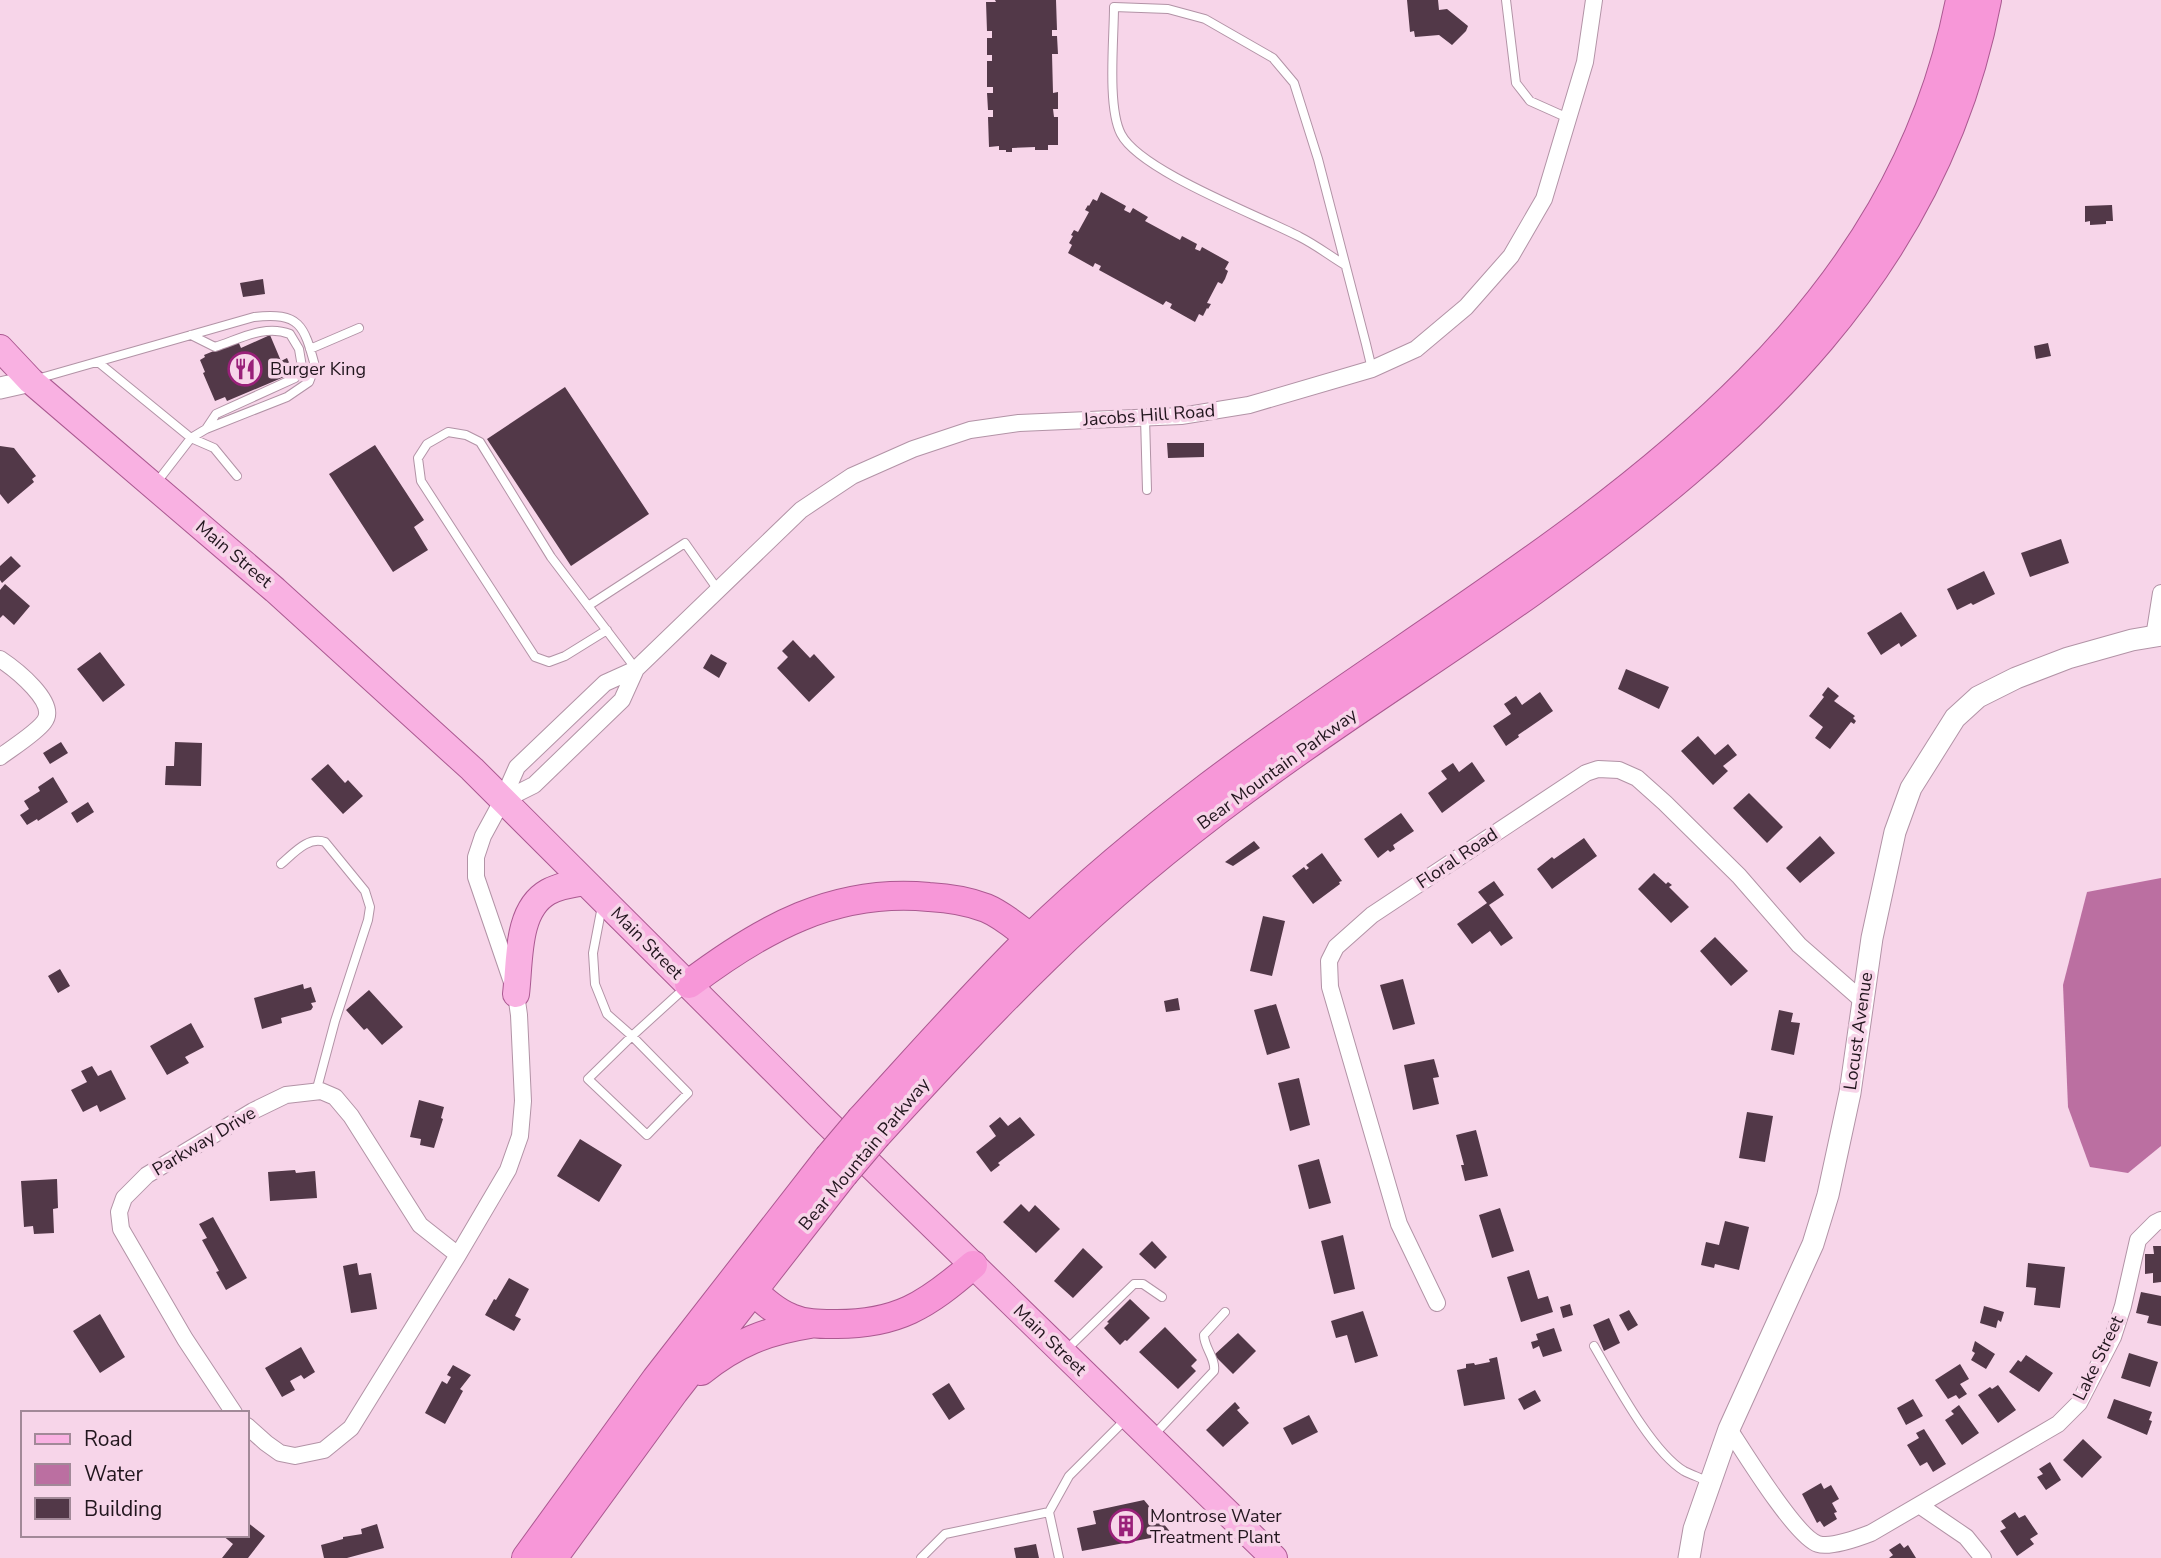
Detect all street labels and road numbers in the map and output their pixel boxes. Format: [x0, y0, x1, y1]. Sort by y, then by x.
street label: Jacobs Hill Road [1081, 398, 1216, 432]
street label: Main Street [191, 515, 278, 594]
street label: Bear Mountain Parkway [1192, 702, 1362, 835]
street label: Floral Road [1412, 822, 1502, 894]
street label: Main Street [606, 902, 689, 985]
street label: Locust Avenue [1838, 970, 1878, 1092]
street label: Bear Mountain Parkway [793, 1072, 935, 1235]
street label: Parkway Drive [148, 1101, 260, 1181]
street label: Main Street [1008, 1299, 1092, 1381]
street label: Lake Street [2067, 1311, 2129, 1404]

